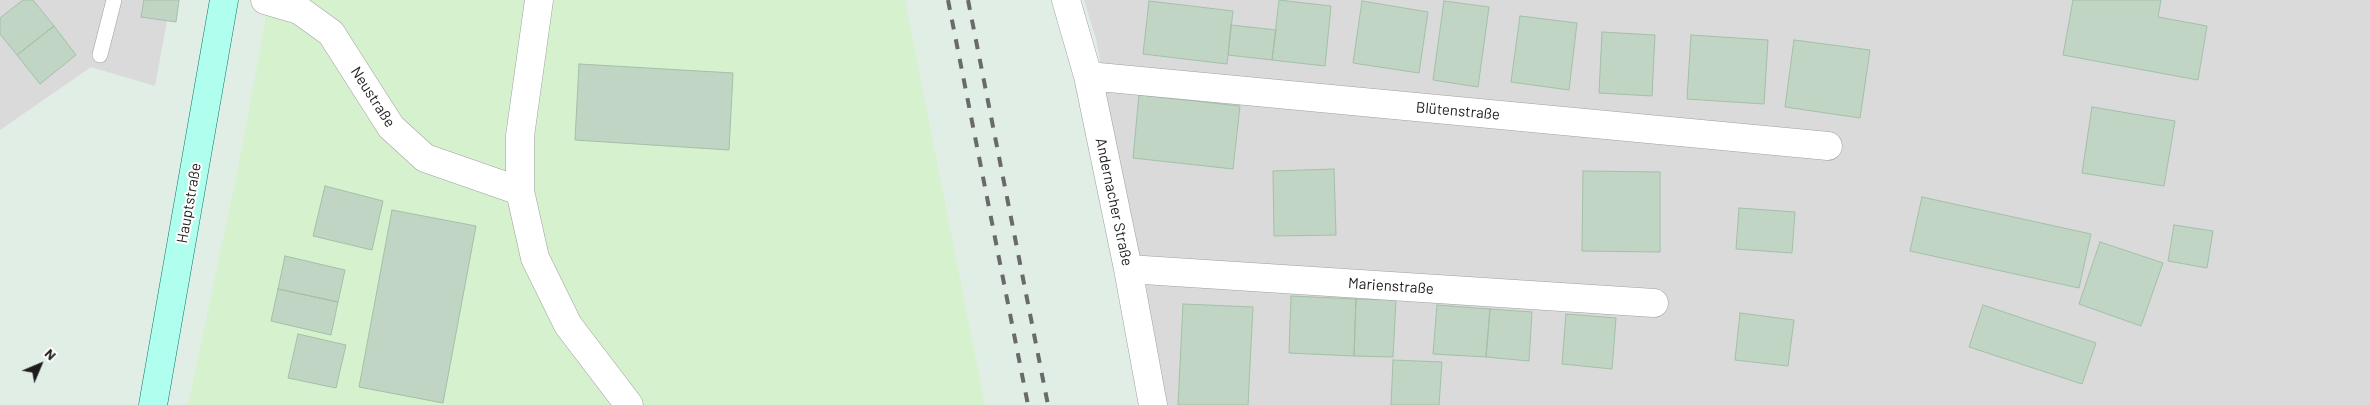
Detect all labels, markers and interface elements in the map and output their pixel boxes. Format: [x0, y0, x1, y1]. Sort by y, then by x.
street label: Neustraße [347, 63, 399, 131]
street label: Blütenstraße [1415, 98, 1501, 124]
street label: Andernacher Straße [1092, 136, 1136, 268]
street label: Hauptstraße [173, 161, 205, 245]
street label: Marienstraße [1348, 274, 1434, 298]
north arrow [15, 340, 65, 390]
text: N [42, 345, 60, 363]

